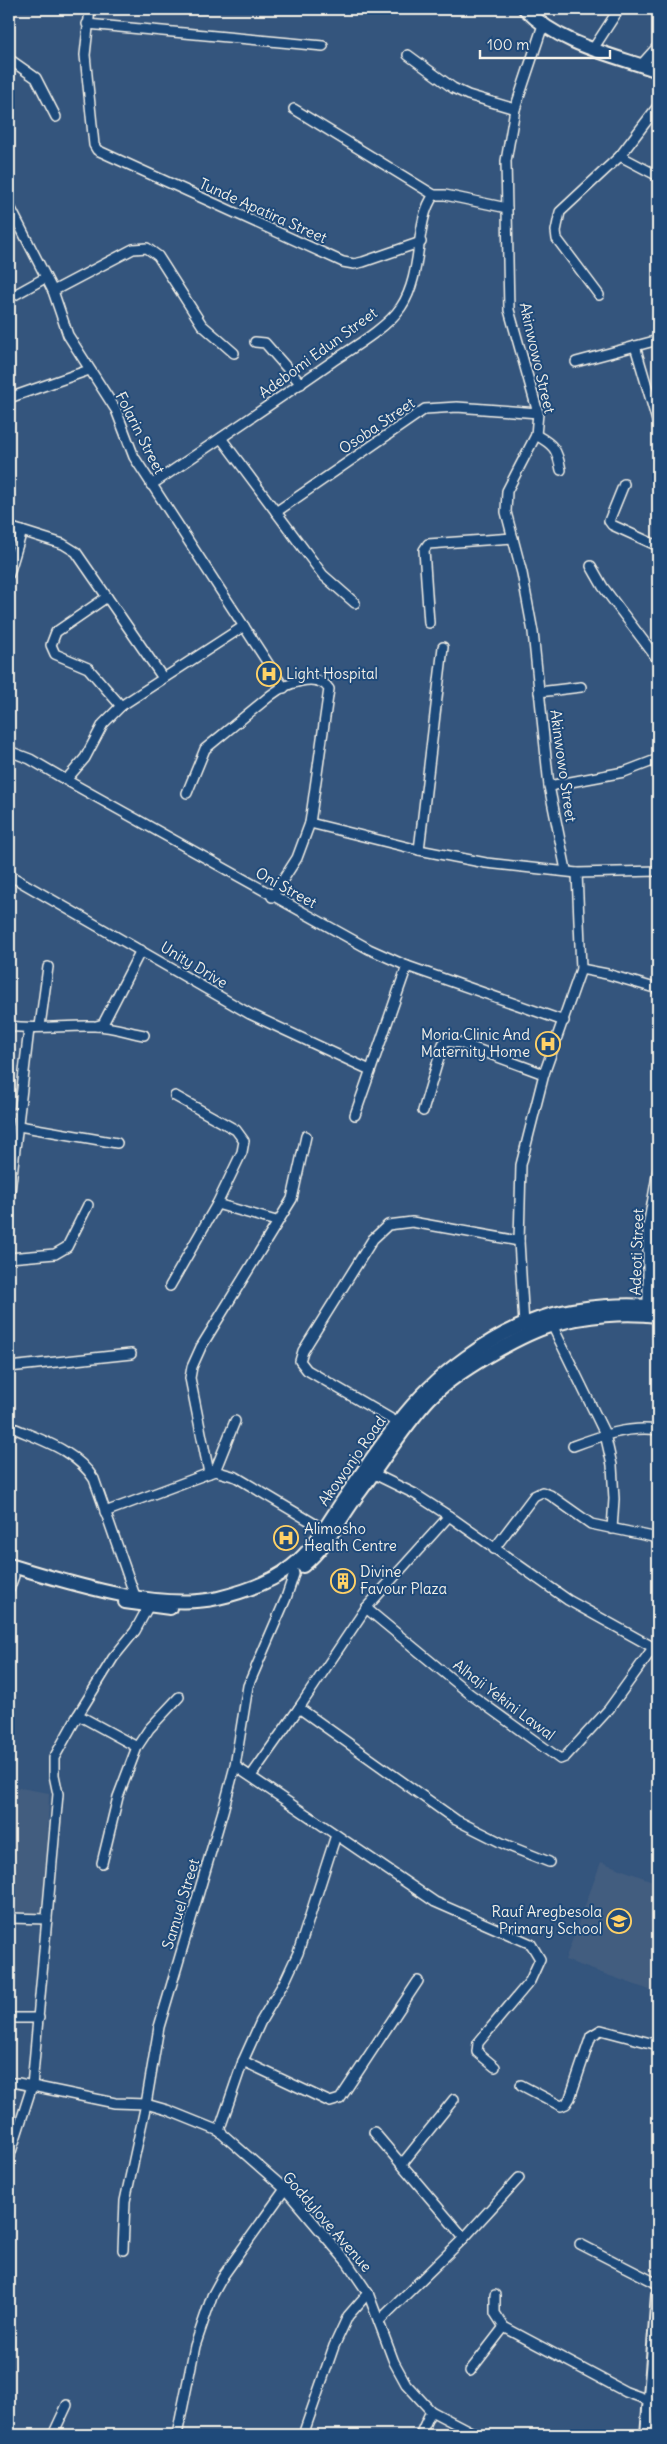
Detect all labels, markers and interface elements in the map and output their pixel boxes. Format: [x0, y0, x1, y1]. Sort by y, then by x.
scale bar [480, 28, 610, 60]
text: 100 m [487, 35, 529, 54]
street label: Tunde Apatira Street [196, 174, 330, 247]
street label: Akinwowo Street [515, 301, 559, 415]
street label: Adebomi Edun Street [255, 303, 381, 402]
street label: Folarin Street [112, 388, 169, 477]
street label: Osoba Street [335, 393, 418, 458]
hospital icon: Light Hospital [256, 661, 282, 687]
place label: Light Hospital [286, 664, 378, 683]
street label: Akinwowo Street [546, 709, 581, 823]
street label: Oni Street [252, 863, 320, 912]
street label: Unity Drive [157, 937, 231, 992]
place label: Moria Clinic And Maternity Home [421, 1025, 530, 1061]
hospital icon: Moria Clinic And Maternity Home [535, 1031, 561, 1057]
street label: Adeoti Street [625, 1208, 648, 1296]
street label: Akowonjo Road [314, 1412, 390, 1509]
place label: Alimosho Health Centre [304, 1519, 397, 1555]
hospital icon: Alimosho Health Centre [273, 1525, 299, 1551]
place label: Divine Favour Plaza [360, 1562, 448, 1598]
building icon: Divine Favour Plaza [330, 1568, 356, 1594]
street label: Alhaji Yekini Lawal [450, 1655, 559, 1744]
street label: Samuel Street [158, 1856, 203, 1951]
place label: Rauf Aregbesola Primary School [492, 1902, 602, 1938]
school or university icon: Rauf Aregbesola Primary School [606, 1908, 632, 1934]
street label: Goddylove Avenue [279, 2168, 376, 2276]

